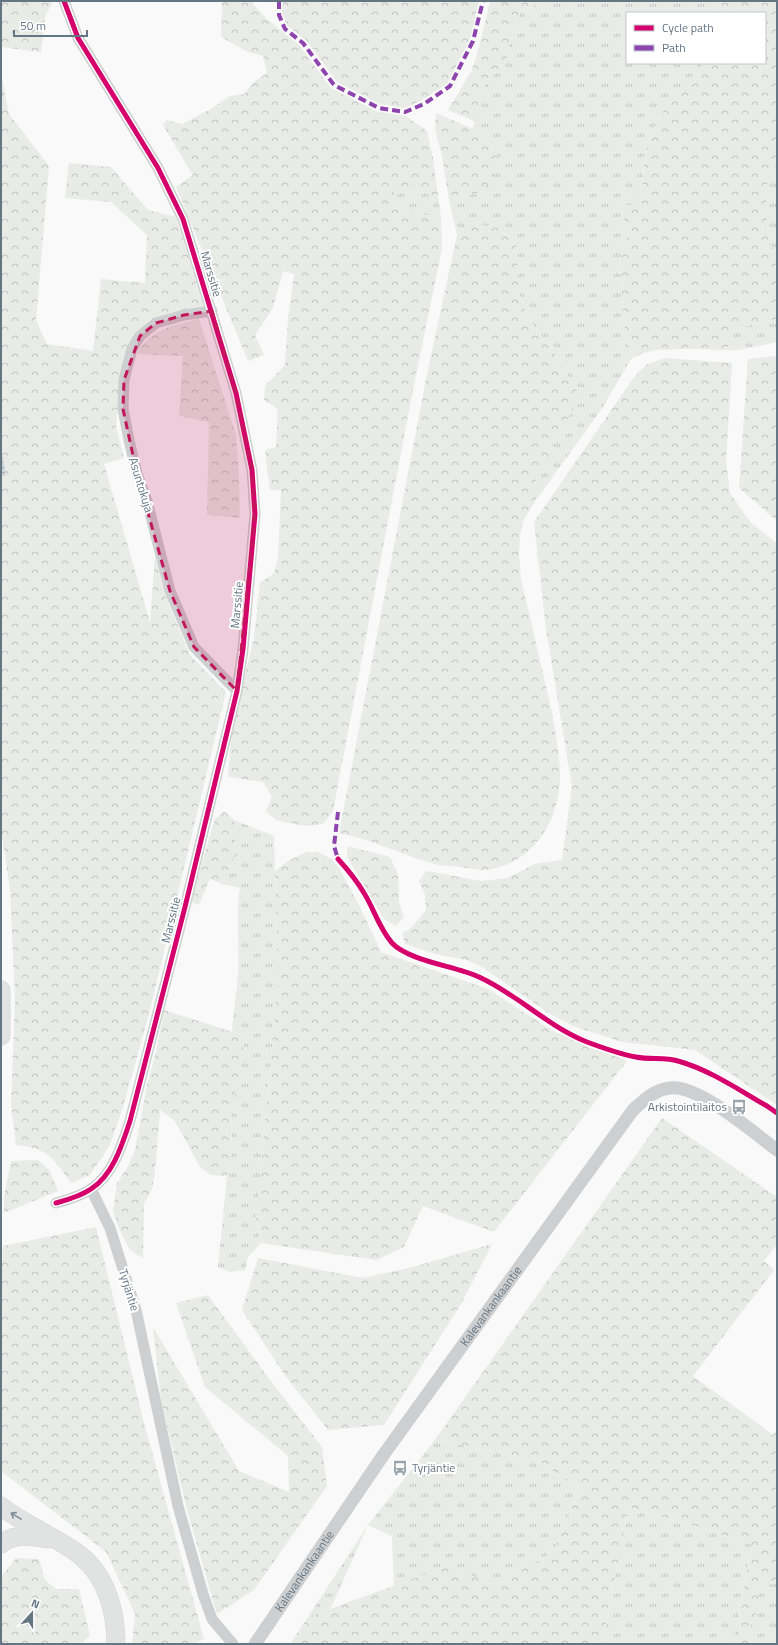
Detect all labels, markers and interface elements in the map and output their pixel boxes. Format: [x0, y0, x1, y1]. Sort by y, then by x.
scale bar [14, 12, 87, 38]
legend [626, 12, 766, 64]
text: 50 m [20, 16, 46, 35]
text: Cycle path [662, 18, 714, 37]
text: Path [662, 38, 686, 57]
street label: Marssitie [196, 249, 227, 299]
street label: Asuntokuja [124, 455, 159, 515]
street label: Marssitie [225, 581, 248, 629]
street label: Marssitie [156, 895, 185, 945]
place label: Arkistointilaitos [648, 1097, 727, 1116]
bus stop icon: Arkistointilaitos [730, 1098, 748, 1116]
street label: Kalevankankaantie [455, 1262, 526, 1350]
street label: Tyrjäntie [114, 1266, 145, 1313]
place label: Tyrjäntie [412, 1458, 455, 1477]
bus stop icon: Tyrjäntie [391, 1459, 409, 1477]
one-way arrow [10, 1512, 22, 1520]
street label: Kalevankankaantie [269, 1526, 339, 1616]
north arrow [12, 1593, 52, 1633]
text: N [29, 1595, 42, 1612]

